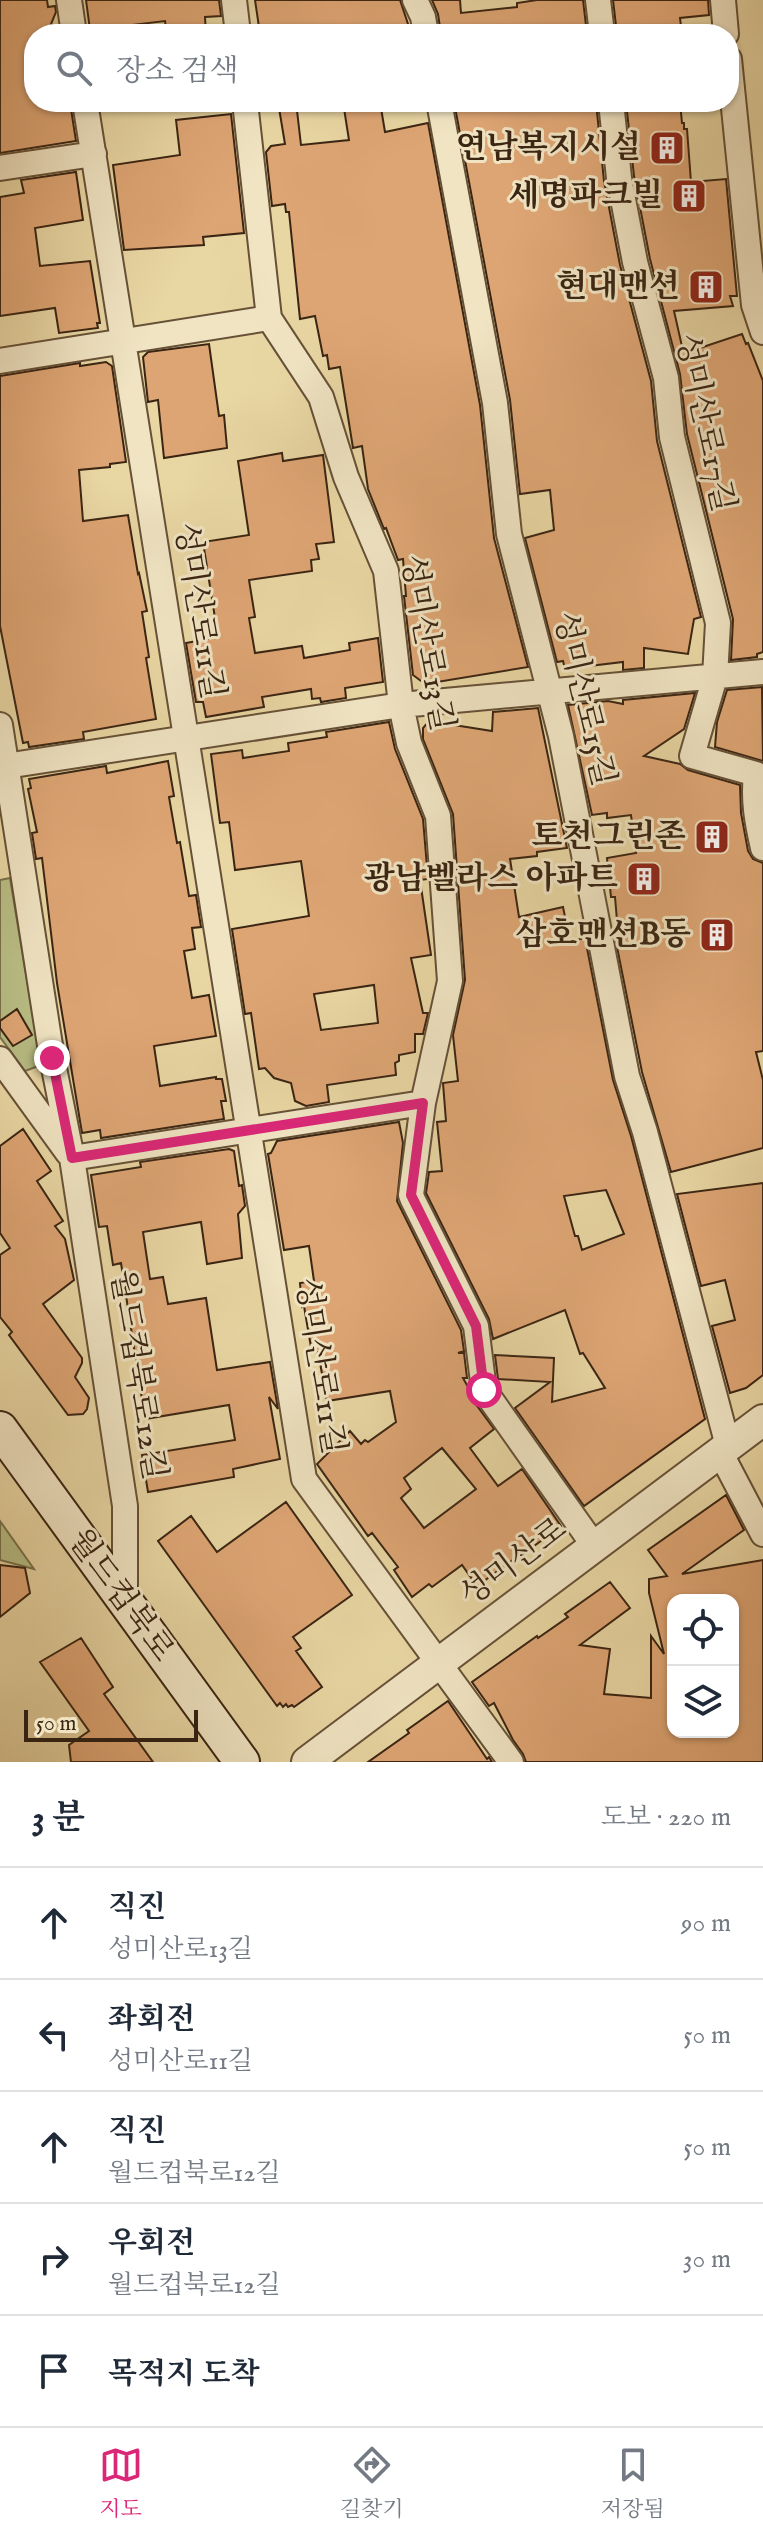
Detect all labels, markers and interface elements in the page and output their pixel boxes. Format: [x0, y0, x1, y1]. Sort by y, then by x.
search box [24, 24, 739, 112]
icon: search [52, 46, 96, 90]
text: 장소 검색 [116, 53, 238, 91]
place label: 연남복지시설 [456, 128, 641, 169]
building icon: 연남복지시설 [648, 129, 686, 167]
place label: 세명파크빌 [508, 176, 663, 217]
building icon: 세명파크빌 [670, 177, 708, 215]
place label: 현대맨션 [556, 267, 680, 308]
building icon: 현대맨션 [687, 268, 725, 306]
street label: 성미산로17길 [665, 330, 743, 516]
street label: 성미산로11길 [164, 520, 232, 702]
street label: 성미산로13길 [390, 552, 462, 734]
street label: 성미산로15길 [543, 608, 623, 790]
place label: 토천그린존 [531, 817, 686, 858]
building icon: 토천그린존 [693, 818, 731, 856]
place label: 광남벨라스 아파트 [364, 859, 618, 900]
building icon: 광남벨라스 아파트 [625, 860, 663, 898]
place label: 삼호맨션B동 [515, 915, 691, 956]
building icon: 삼호맨션B동 [698, 916, 736, 954]
route end [34, 1040, 70, 1076]
street label: 월드컵북로12길 [100, 1267, 174, 1483]
street label: 성미산로11길 [285, 1275, 353, 1457]
route start [466, 1372, 502, 1408]
street label: 성미산로 [452, 1509, 576, 1617]
street label: 월드컵북로 [58, 1521, 182, 1671]
map controls [667, 1594, 739, 1738]
button: locate [667, 1594, 739, 1666]
button: layers [667, 1666, 739, 1738]
scale bar [24, 1706, 198, 1742]
text: 50 m [36, 1710, 77, 1738]
text: 3 분 [32, 1797, 85, 1840]
text: 도보 · 220 m [601, 1801, 731, 1834]
text: 직진 [108, 1889, 166, 1927]
icon: ahead [32, 1901, 76, 1945]
text: 90 m [681, 1907, 731, 1940]
text: 성미산로13길 [108, 1933, 253, 1966]
text: 좌회전 [108, 2001, 195, 2039]
icon: left [32, 2013, 76, 2057]
text: 50 m [683, 2019, 731, 2052]
text: 성미산로11길 [108, 2045, 253, 2078]
text: 직진 [108, 2113, 166, 2151]
icon: ahead [32, 2125, 76, 2169]
text: 50 m [683, 2131, 731, 2164]
text: 월드컵북로12길 [108, 2157, 281, 2190]
text: 우회전 [108, 2225, 195, 2263]
icon: right [32, 2237, 76, 2281]
text: 30 m [683, 2243, 731, 2276]
text: 월드컵북로12길 [108, 2269, 281, 2302]
icon: arrive [32, 2349, 76, 2393]
text: 목적지 도착 [108, 2356, 259, 2394]
tab: 지도 [99, 2443, 143, 2524]
tab: 길찾기 [340, 2443, 404, 2524]
tab: 저장됨 [601, 2443, 664, 2524]

